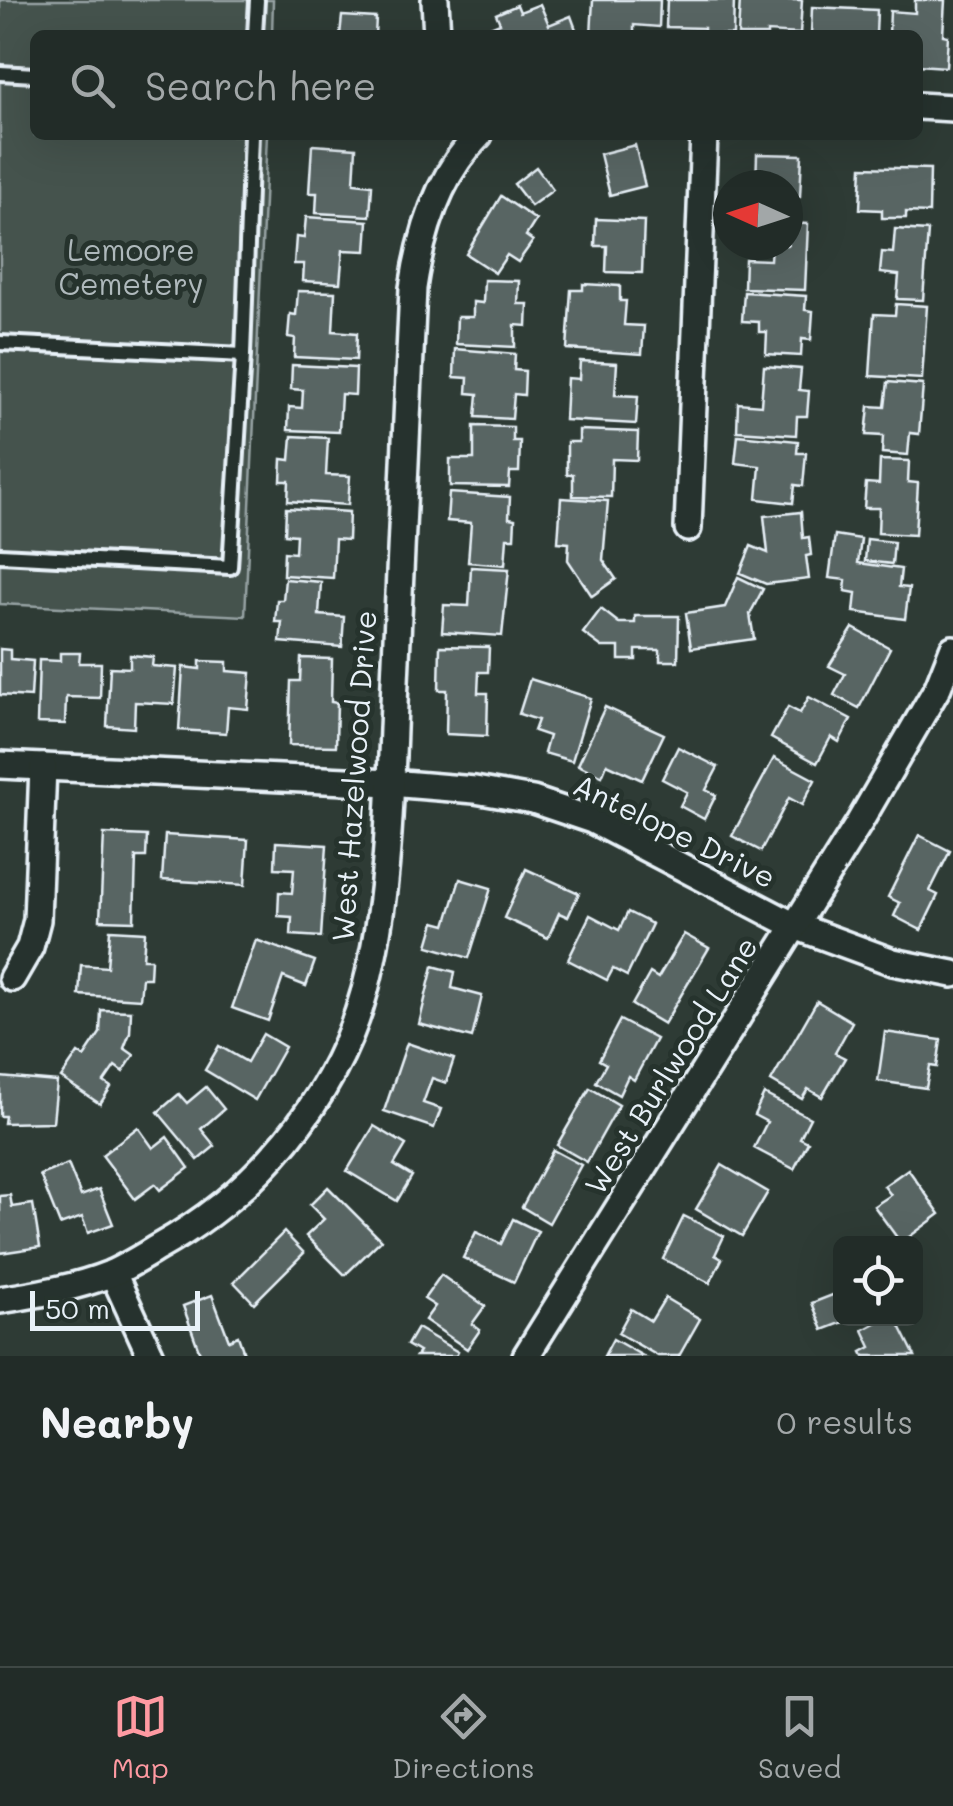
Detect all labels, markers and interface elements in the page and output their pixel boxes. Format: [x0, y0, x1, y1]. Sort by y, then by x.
search box [30, 30, 923, 140]
icon: search [65, 58, 120, 113]
text: Search here [145, 60, 376, 110]
north arrow [713, 170, 803, 260]
park label: Lemoore Cemetery [59, 229, 203, 303]
street label: West Hazelwood Drive [321, 609, 385, 943]
street label: Antelope Drive [567, 764, 783, 896]
street label: West Burlwood Lane [574, 928, 766, 1202]
map controls [833, 1236, 923, 1326]
button: locate [833, 1236, 923, 1326]
scale bar [30, 1286, 200, 1330]
text: 50 m [45, 1290, 110, 1326]
text: Nearby [40, 1394, 194, 1449]
text: 0 results [776, 1400, 913, 1442]
tab: Map [112, 1689, 169, 1785]
tab: Directions [392, 1689, 535, 1785]
tab: Saved [758, 1689, 841, 1785]

